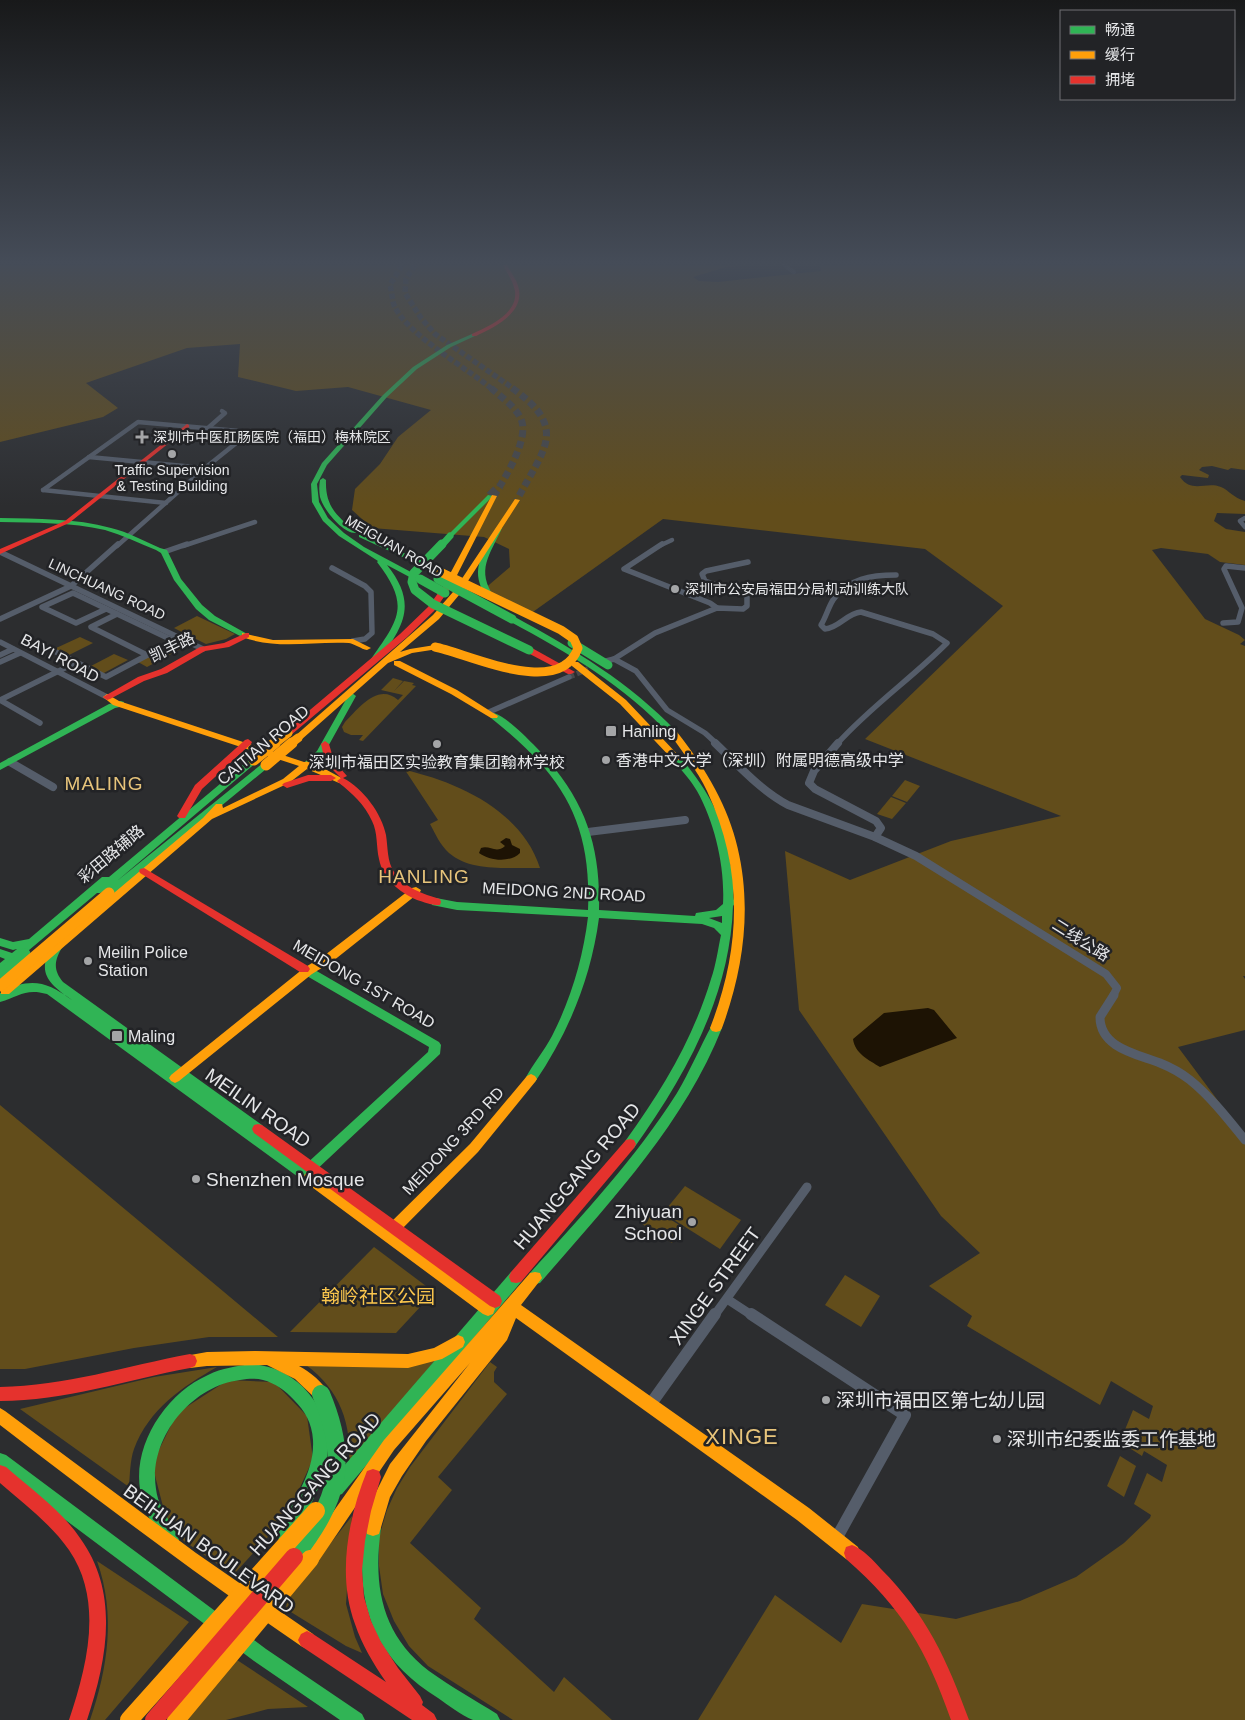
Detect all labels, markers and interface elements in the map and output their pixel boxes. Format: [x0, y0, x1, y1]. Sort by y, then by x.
legend [1060, 10, 1235, 100]
text: 畅通 [1105, 21, 1135, 38]
text: 缓行 [1105, 46, 1135, 63]
text: 拥堵 [1105, 71, 1135, 88]
place label: 深圳市中医肛肠医院（福田）梅林院区 [153, 429, 391, 445]
marker: 深圳市中医肛肠医院（福田）梅林院区 [135, 430, 149, 444]
marker: Traffic Supervision & Testing Building [166, 448, 178, 460]
place label: Traffic Supervision & Testing Building [114, 462, 230, 494]
street label: MEIGUAN ROAD [343, 512, 445, 580]
street label: LINCHUANG ROAD [46, 555, 168, 623]
place label: 深圳市公安局福田分局机动训练大队 [685, 581, 909, 597]
marker: 深圳市公安局福田分局机动训练大队 [669, 583, 681, 595]
street label: 凯丰路 [147, 629, 197, 665]
street label: BAYI ROAD [18, 630, 102, 686]
street label: CAITIAN ROAD [214, 702, 312, 788]
place label: Hanling [622, 723, 676, 740]
marker: Hanling [604, 724, 618, 738]
marker: 深圳市福田区实验教育集团翰林学校 [431, 738, 443, 750]
place label: 香港中文大学（深圳）附属明德高级中学 [616, 751, 904, 769]
place label: 深圳市福田区实验教育集团翰林学校 [309, 754, 565, 771]
marker: 香港中文大学（深圳）附属明德高级中学 [600, 754, 612, 766]
district label: MALING [65, 773, 143, 794]
street label: 彩田路辅路 [75, 822, 147, 886]
district label: HANLING [378, 866, 470, 887]
street label: MEIDONG 2ND ROAD [482, 879, 646, 905]
street label: 二线公路 [1049, 916, 1113, 964]
street label: MEIDONG 1ST ROAD [290, 936, 438, 1032]
place label: Meilin Police Station [98, 944, 188, 979]
marker: Meilin Police Station [82, 955, 94, 967]
place label: Maling [128, 1028, 175, 1045]
marker: Maling [110, 1029, 124, 1043]
street label: MEILIN ROAD [201, 1064, 315, 1152]
street label: MEIDONG 3RD RD [399, 1084, 507, 1198]
street label: HUANGGANG ROAD [510, 1098, 644, 1254]
place label: Shenzhen Mosque [206, 1169, 364, 1190]
marker: Shenzhen Mosque [190, 1173, 202, 1185]
place label: Zhiyuan School [614, 1201, 682, 1244]
marker: Zhiyuan School [686, 1216, 698, 1228]
street label: XINGE STREET [666, 1223, 765, 1349]
park label: 翰岭社区公园 [321, 1286, 435, 1307]
place label: 深圳市福田区第七幼儿园 [836, 1390, 1045, 1411]
marker: 深圳市福田区第七幼儿园 [820, 1394, 832, 1406]
street label: HUANGGANG ROAD [245, 1408, 385, 1560]
district label: XINGE [705, 1424, 779, 1449]
place label: 深圳市纪委监委工作基地 [1007, 1429, 1216, 1450]
marker: 深圳市纪委监委工作基地 [991, 1433, 1003, 1445]
street label: BEIHUAN BOULEVARD [120, 1480, 298, 1618]

